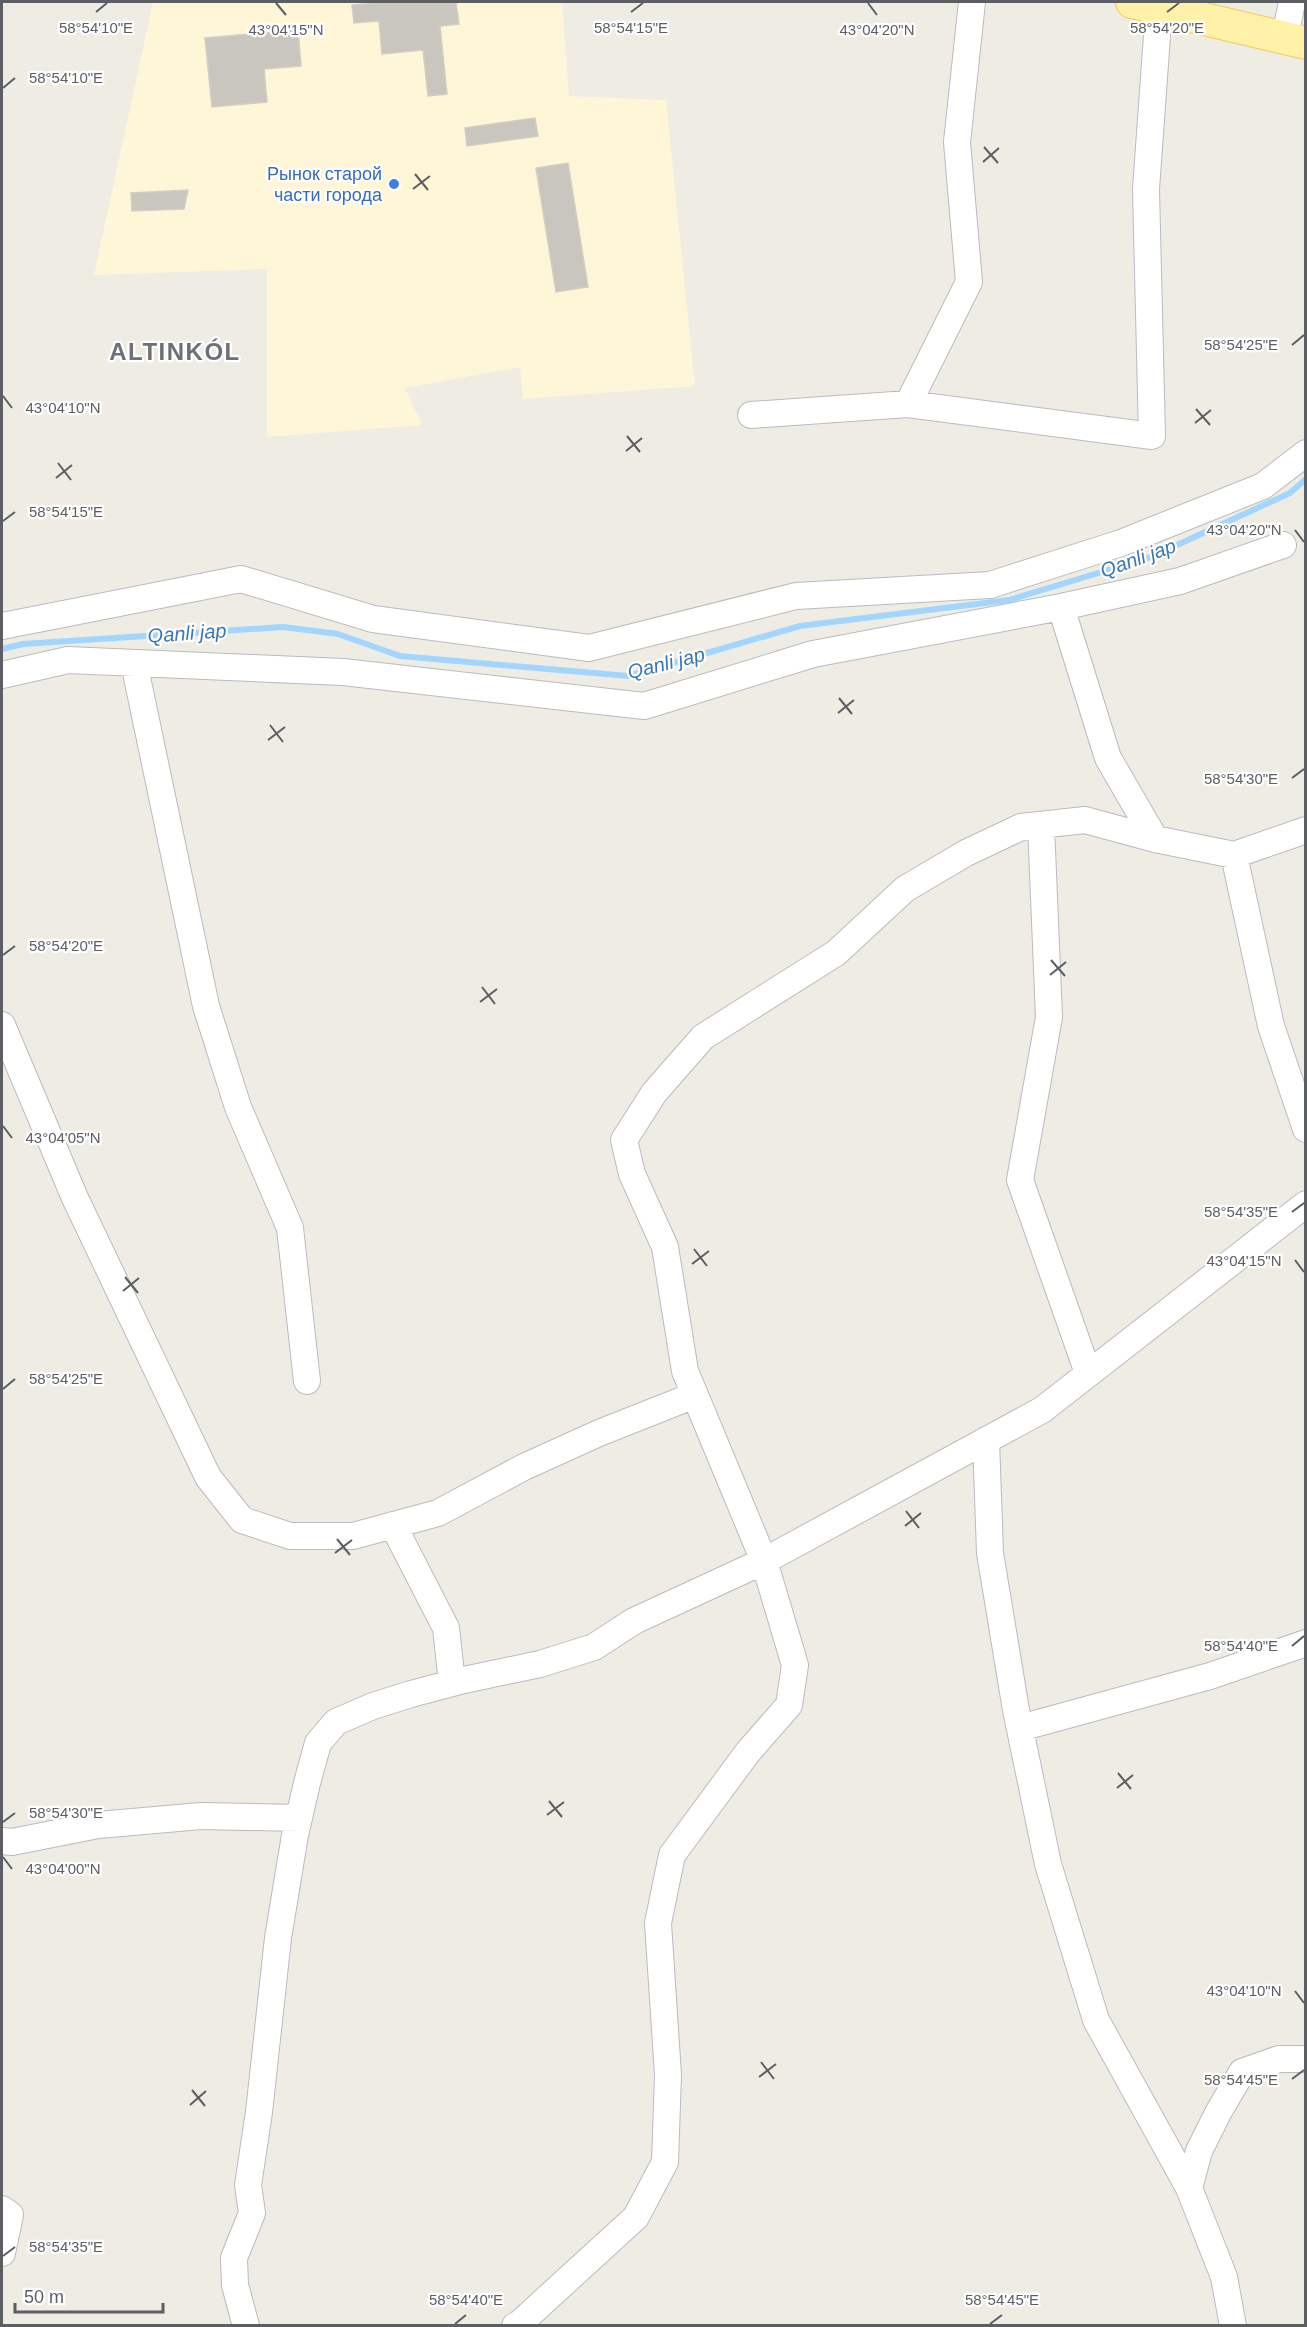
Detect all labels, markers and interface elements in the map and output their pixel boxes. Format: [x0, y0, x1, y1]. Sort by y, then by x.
text: 58°54'10"E [59, 19, 133, 36]
text: 58°54'15"E [594, 19, 668, 36]
text: 58°54'20"E [1130, 19, 1204, 36]
text: 43°04'15"N [248, 21, 324, 38]
text: 43°04'20"N [839, 21, 915, 38]
text: 58°54'10"E [29, 69, 103, 86]
place label: Рынок старой части города [267, 164, 383, 205]
marker: Рынок старой части города [387, 177, 401, 191]
text: 58°54'25"E [1204, 336, 1278, 353]
district label: ALTINKÓL [109, 338, 241, 365]
text: 43°04'10"N [25, 399, 101, 416]
text: 58°54'15"E [29, 503, 103, 520]
text: 43°04'20"N [1206, 521, 1282, 538]
water label: Qanli jap [1097, 534, 1179, 582]
water label: Qanli jap [147, 619, 227, 647]
water label: Qanli jap [625, 643, 707, 683]
text: 58°54'30"E [1204, 770, 1278, 787]
text: 58°54'20"E [29, 937, 103, 954]
text: 43°04'05"N [25, 1129, 101, 1146]
text: 58°54'35"E [1204, 1203, 1278, 1220]
text: 43°04'15"N [1206, 1252, 1282, 1269]
text: 58°54'25"E [29, 1370, 103, 1387]
text: 58°54'40"E [1204, 1637, 1278, 1654]
text: 58°54'30"E [29, 1804, 103, 1821]
text: 43°04'00"N [25, 1860, 101, 1877]
text: 43°04'10"N [1206, 1982, 1282, 1999]
text: 58°54'45"E [1204, 2071, 1278, 2088]
text: 58°54'35"E [29, 2238, 103, 2255]
scale bar [15, 2276, 164, 2314]
text: 50 m [24, 2287, 64, 2307]
text: 58°54'40"E [429, 2291, 503, 2308]
text: 58°54'45"E [965, 2291, 1039, 2308]

